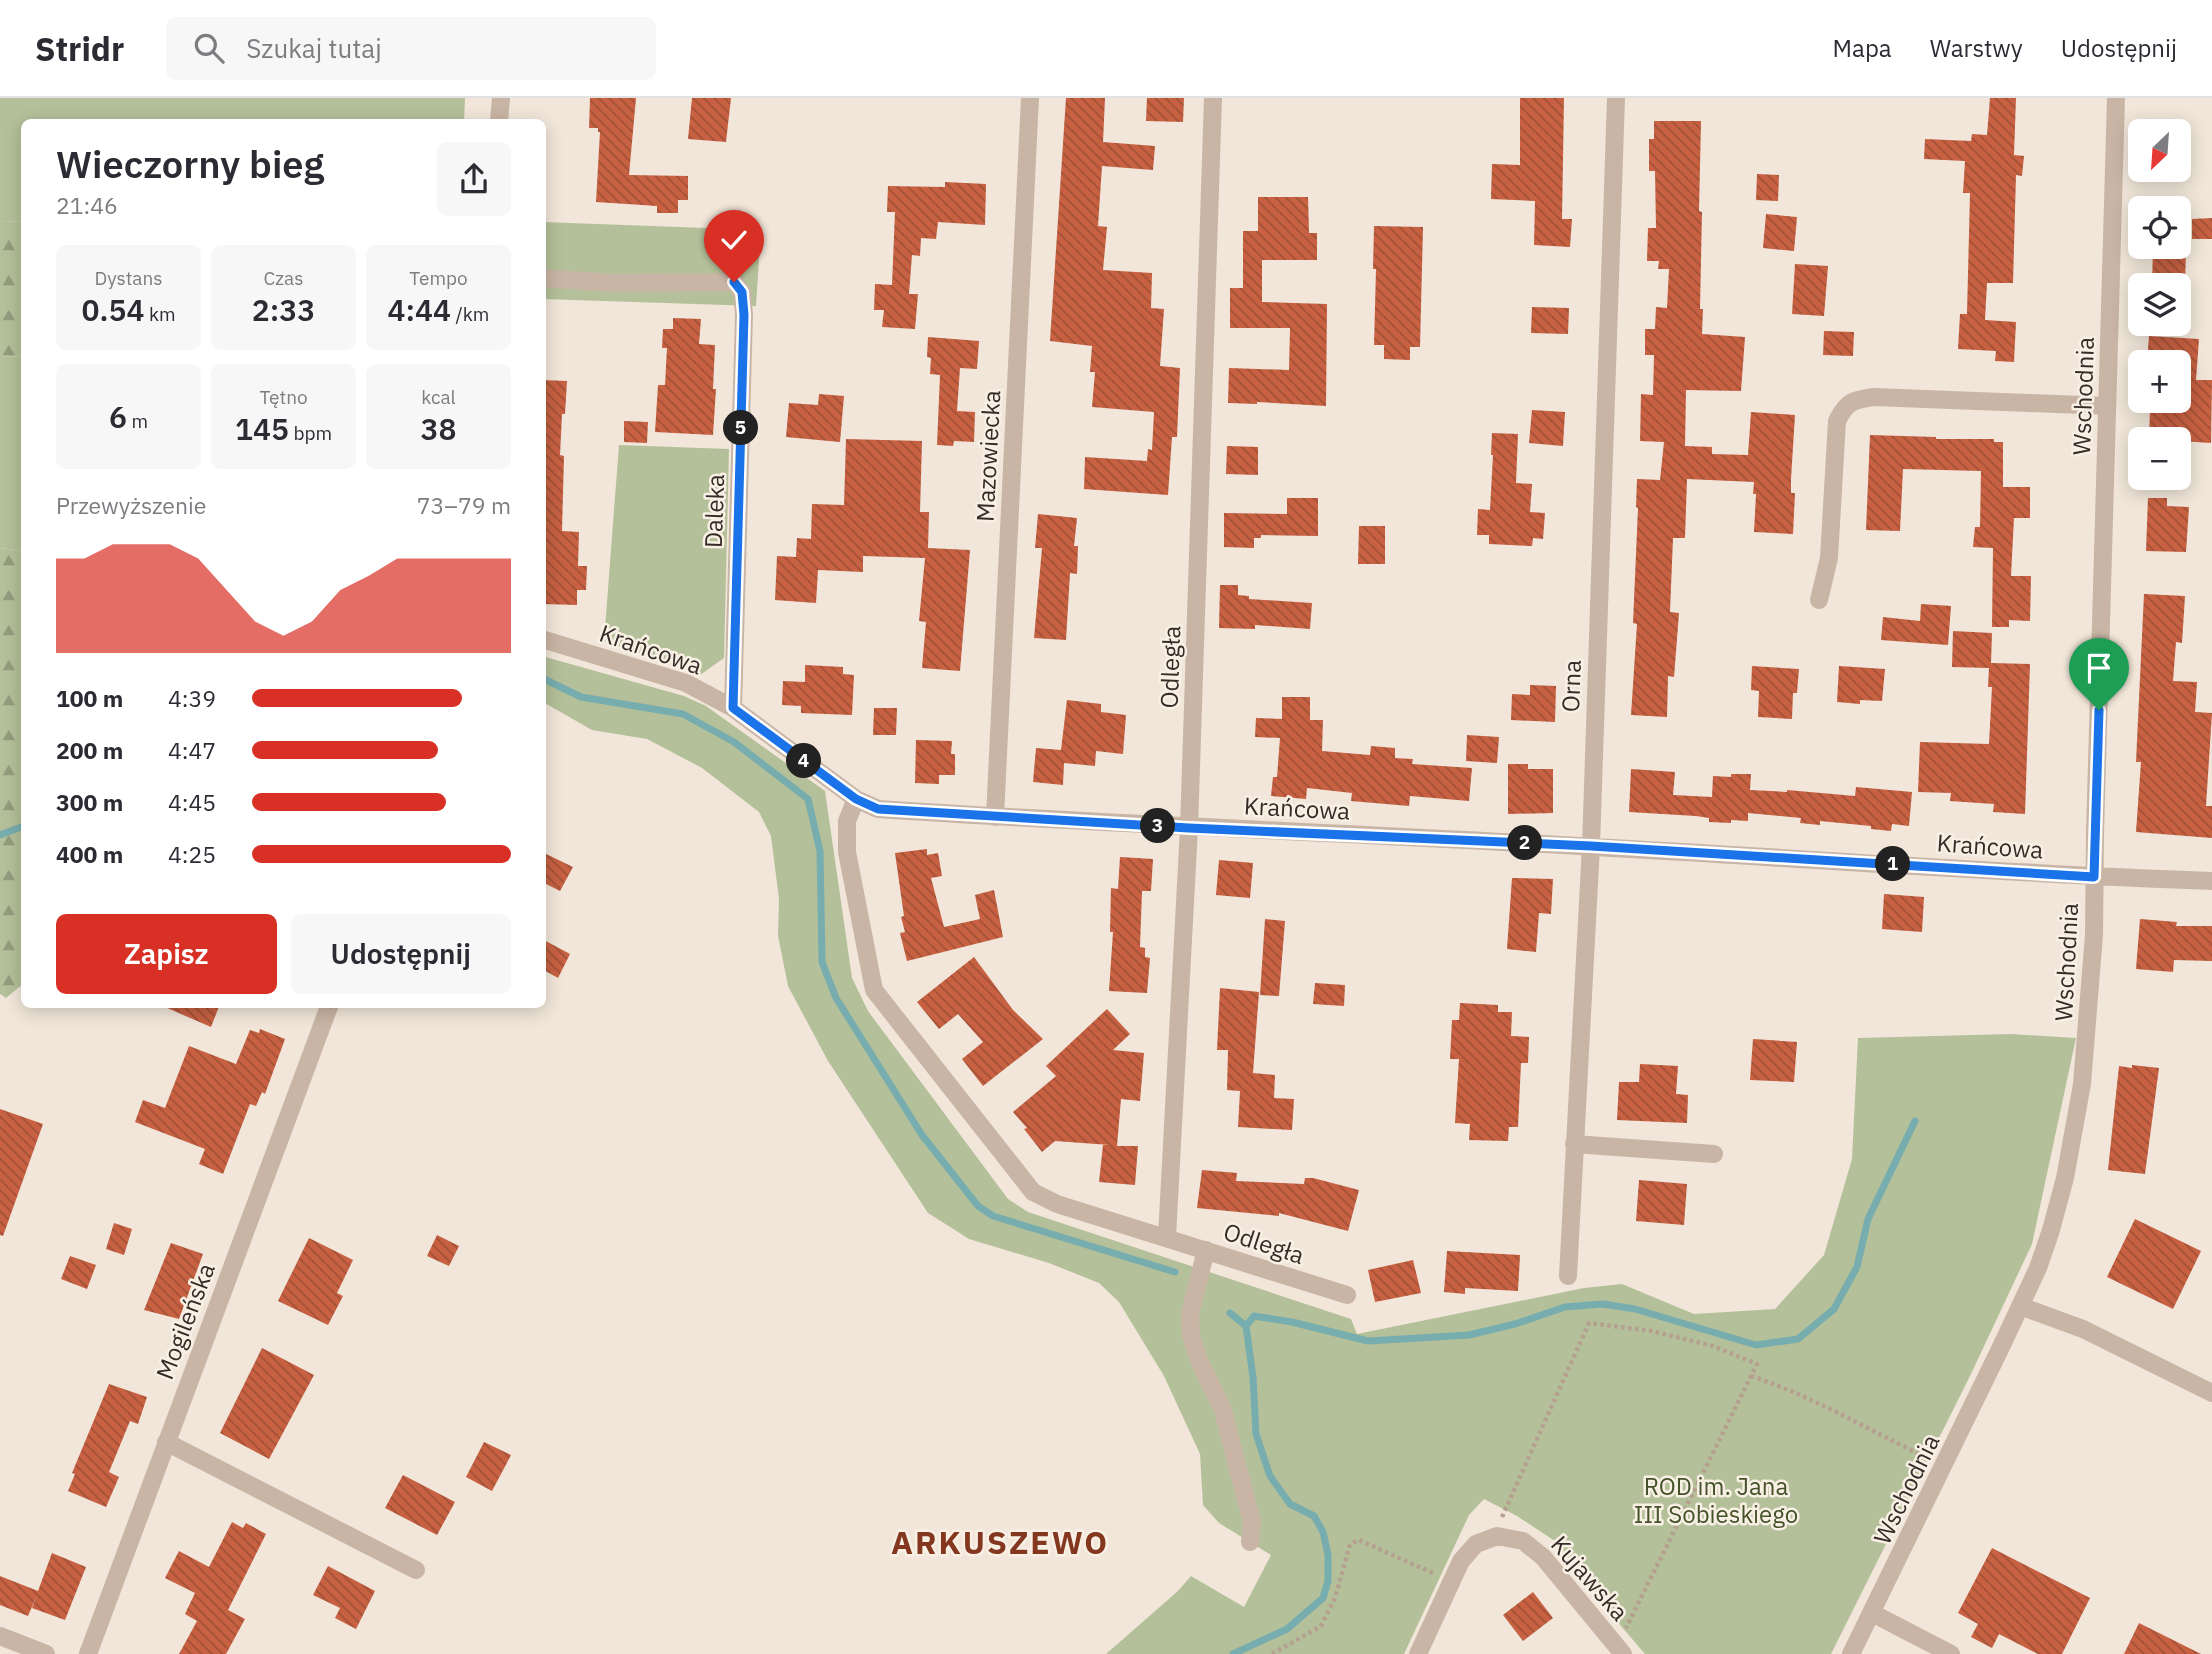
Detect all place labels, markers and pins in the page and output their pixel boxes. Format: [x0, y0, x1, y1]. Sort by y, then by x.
pin [704, 210, 764, 282]
pin: 5 [724, 410, 758, 446]
pin [2069, 638, 2129, 710]
pin: 4 [786, 744, 822, 778]
pin: 3 [1140, 808, 1176, 844]
pin: 2 [1508, 826, 1542, 860]
pin: 1 [1876, 846, 1910, 882]

